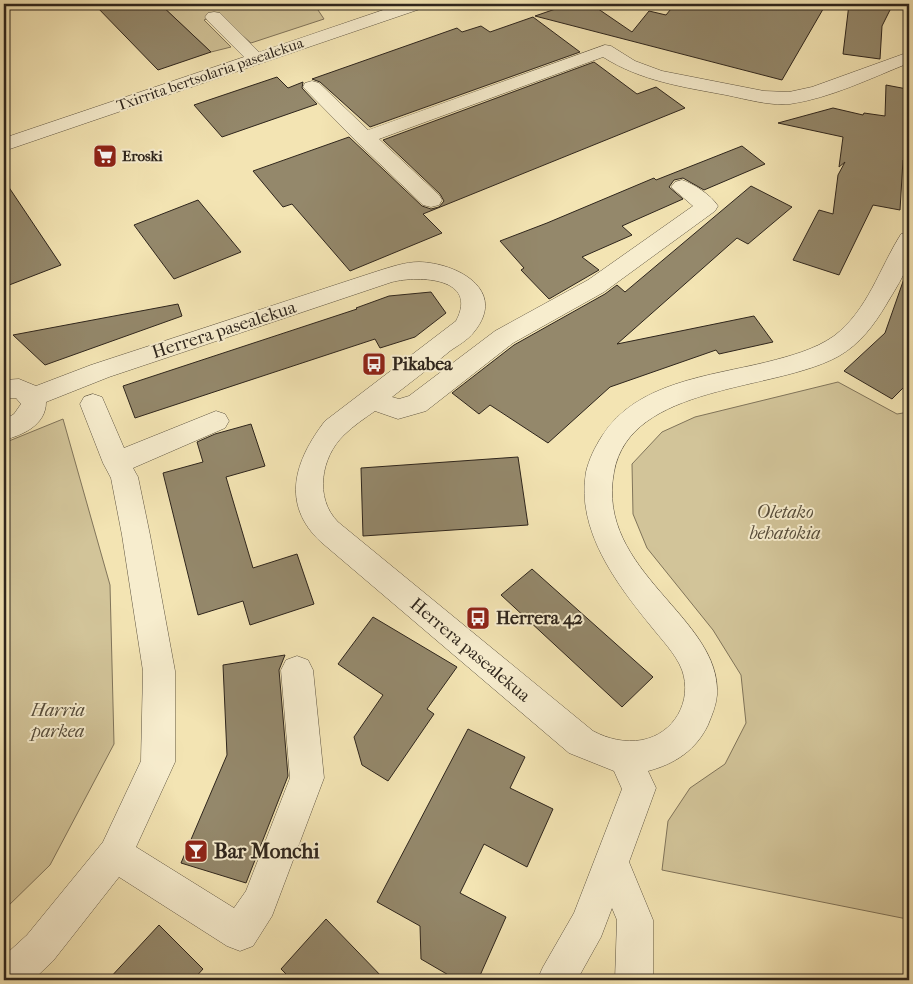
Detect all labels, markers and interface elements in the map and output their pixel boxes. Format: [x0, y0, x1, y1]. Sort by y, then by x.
street label: Txirrita bertsolaria pasealekua [114, 33, 307, 114]
supermarket icon: Eroski [92, 143, 118, 169]
place label: Eroski [122, 147, 163, 165]
street label: Herrera pasealekua [149, 297, 299, 363]
bus stop icon: Pikabea [361, 351, 387, 377]
place label: Pikabea [392, 354, 453, 375]
park label: Oletako behatokia [749, 502, 821, 544]
street label: Herrera pasealekua [406, 594, 535, 707]
bus stop icon: Herrera 42 [465, 605, 491, 631]
place label: Herrera 42 [496, 608, 583, 629]
park label: Harria parkea [28, 700, 85, 742]
bar icon: Bar Monchi [183, 838, 209, 864]
place label: Bar Monchi [214, 839, 320, 863]

